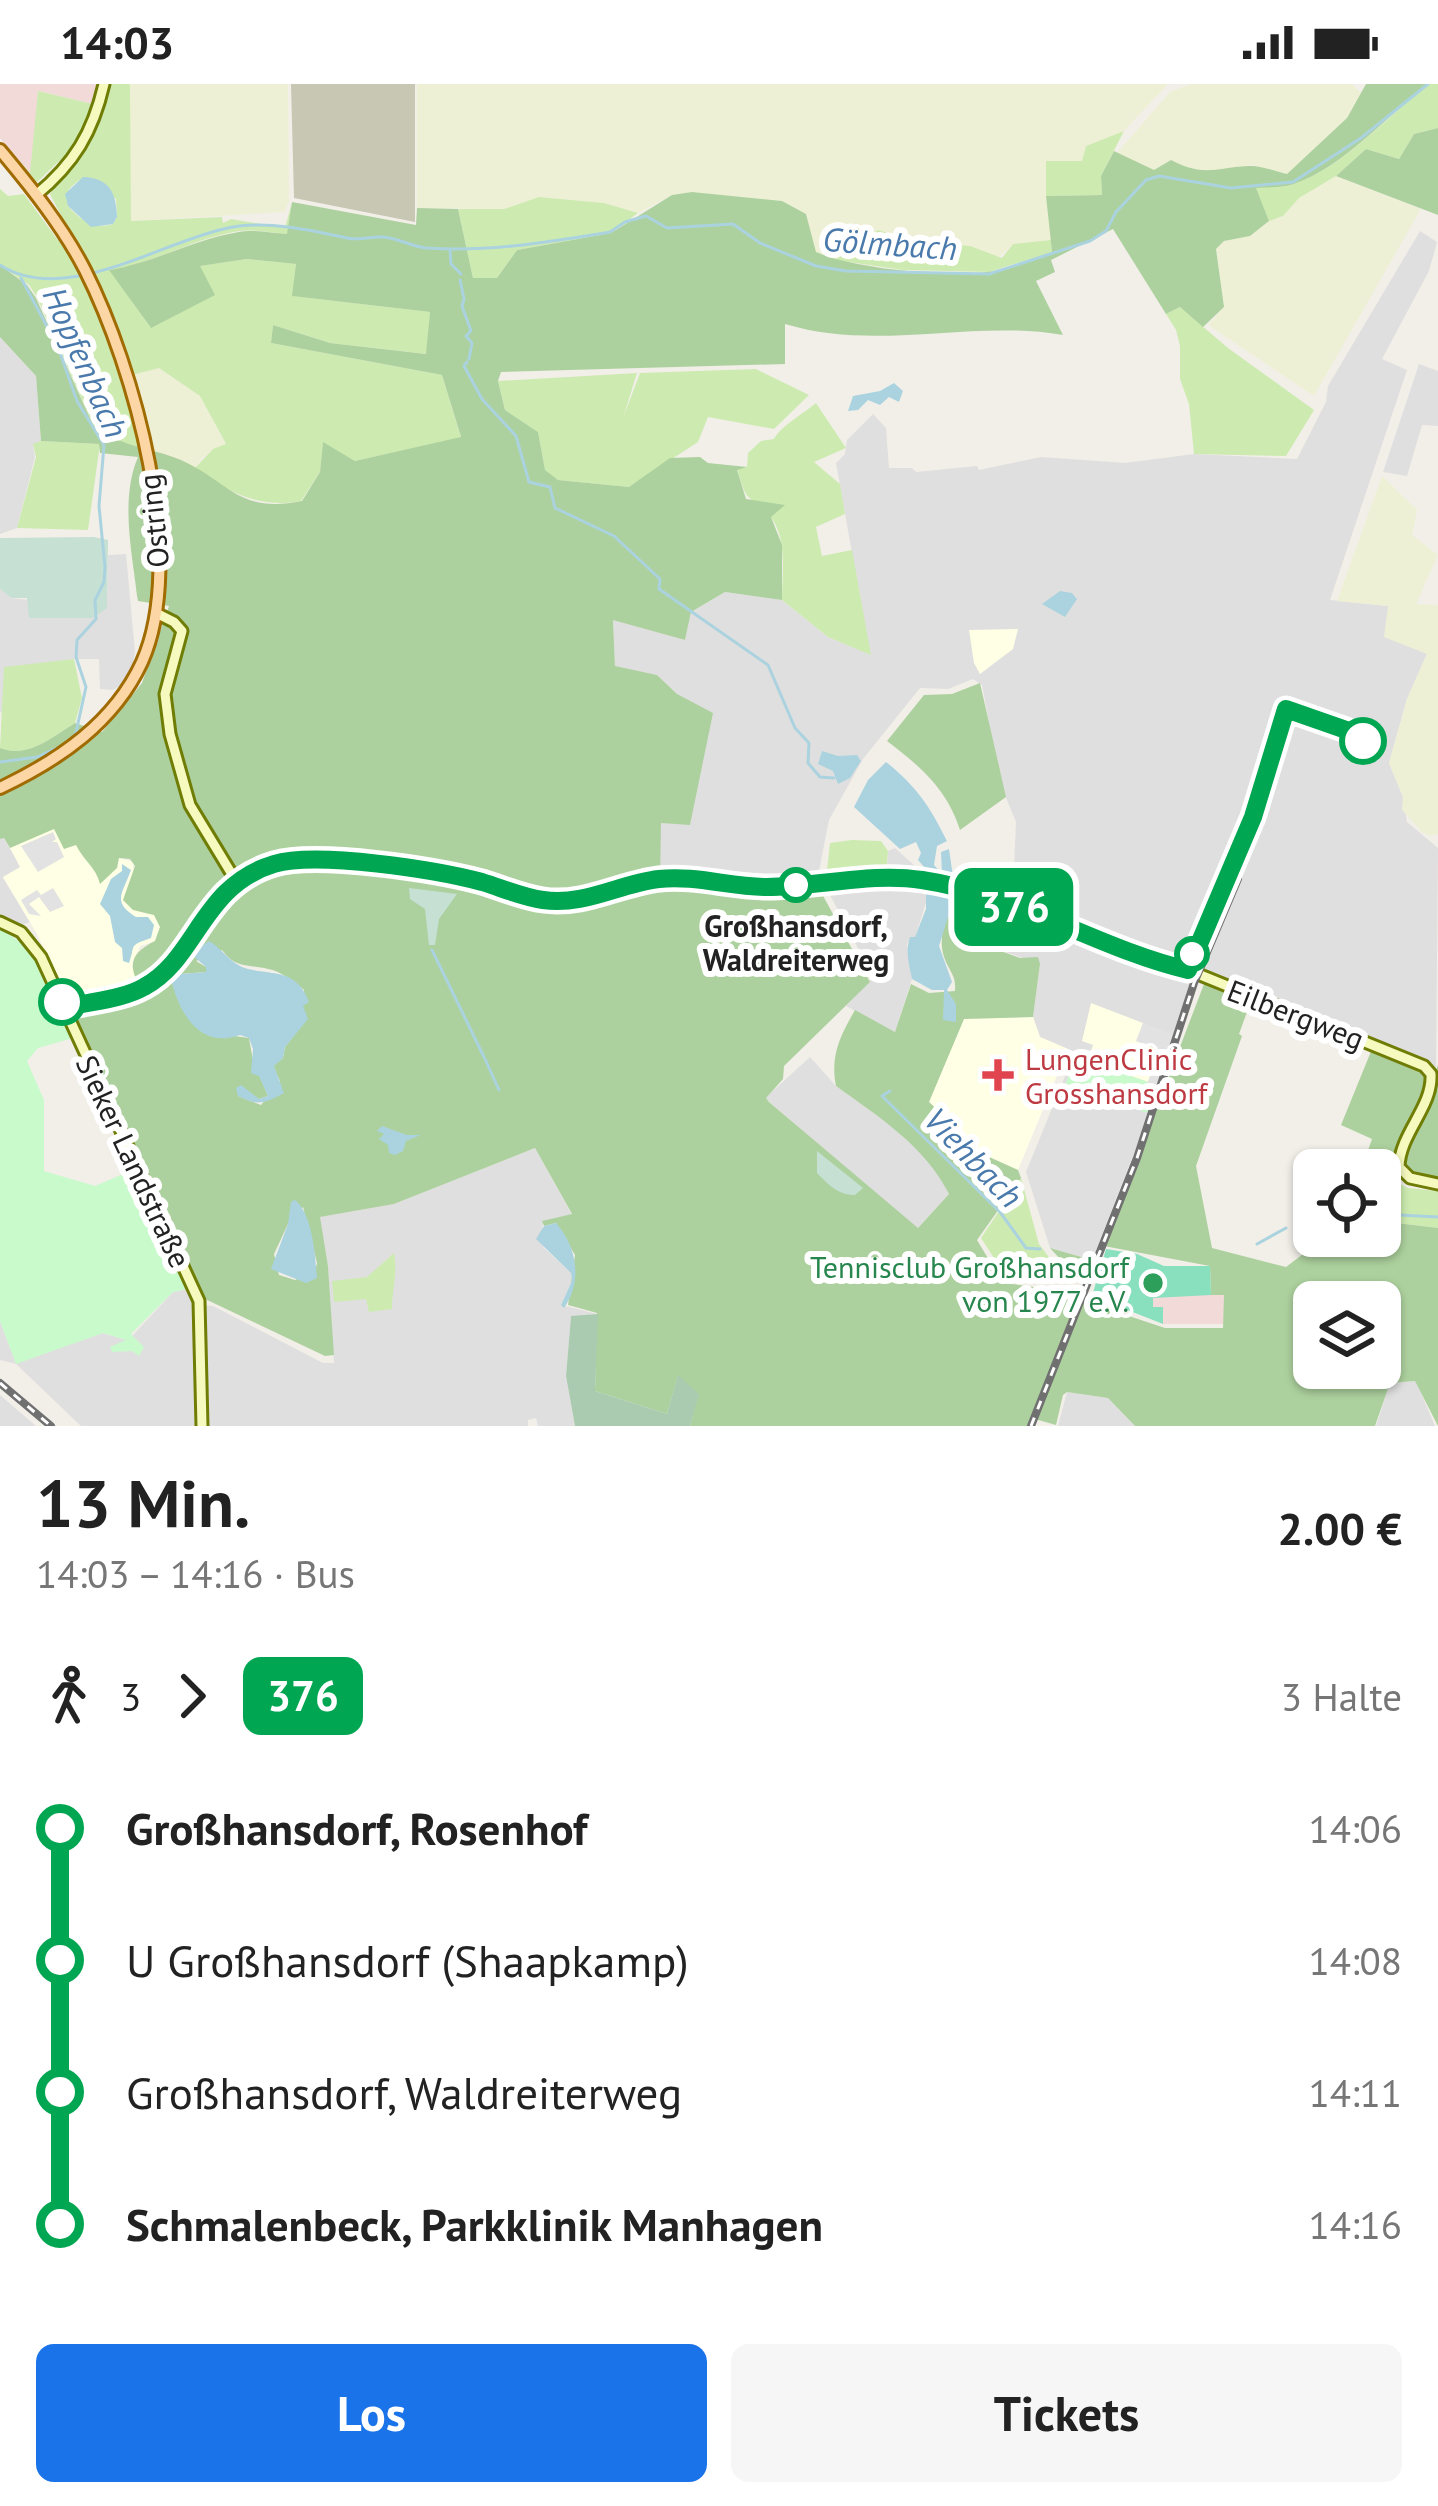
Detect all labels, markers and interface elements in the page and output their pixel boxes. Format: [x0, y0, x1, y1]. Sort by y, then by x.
text: 14:03 [60, 13, 174, 71]
water label: Gölmbach [821, 217, 959, 269]
water label: Hopfenbach [34, 280, 138, 444]
street label: Ostring [129, 472, 177, 570]
unlabelled marker [1341, 719, 1385, 763]
line badge: 376 [945, 868, 1083, 946]
marker: Großhansdorf, Waldreiterweg [780, 869, 812, 901]
text: 376 [978, 879, 1050, 934]
place label: Großhansdorf, Waldreiterweg [703, 906, 889, 979]
unlabelled marker [1176, 938, 1208, 970]
street label: Eilbergweg [1222, 970, 1370, 1058]
unlabelled marker [40, 980, 84, 1024]
place label: LungenClinic Grosshansdorf [1025, 1039, 1209, 1112]
street label: Sieker Landstraße [68, 1049, 200, 1273]
marker: LungenClinic Grosshansdorf [982, 1059, 1014, 1091]
water label: Viehbach [916, 1098, 1032, 1216]
map controls [1293, 1149, 1401, 1389]
button: locate [1293, 1149, 1401, 1257]
place label: Tennisclub Großhansdorf von 1977 e.V. [810, 1247, 1130, 1320]
marker: Tennisclub Großhansdorf von 1977 e.V. [1140, 1270, 1166, 1296]
button: layers [1293, 1281, 1401, 1389]
text: 13 Min. [36, 1460, 250, 1545]
text: 2.00 € [1277, 1499, 1402, 1557]
text: 14:03 – 14:16 · Bus [36, 1548, 355, 1599]
icon: walk [36, 1663, 102, 1729]
icon: forward [159, 1663, 225, 1729]
text: 376 [267, 1668, 339, 1723]
text: 3 [120, 1671, 141, 1722]
text: 3 Halte [1281, 1671, 1402, 1722]
text: Großhansdorf, Rosenhof [126, 1799, 588, 1857]
text: 14:06 [1308, 1803, 1402, 1854]
text: U Großhansdorf (Shaapkamp) [126, 1931, 689, 1989]
text: 14:08 [1308, 1935, 1402, 1986]
text: Großhansdorf, Waldreiterweg [126, 2063, 682, 2121]
text: 14:11 [1308, 2067, 1402, 2118]
text: Schmalenbeck, Parkklinik Manhagen [126, 2195, 823, 2253]
text: 14:16 [1308, 2199, 1402, 2250]
button: Los [36, 2344, 707, 2482]
button: Tickets [731, 2344, 1402, 2482]

